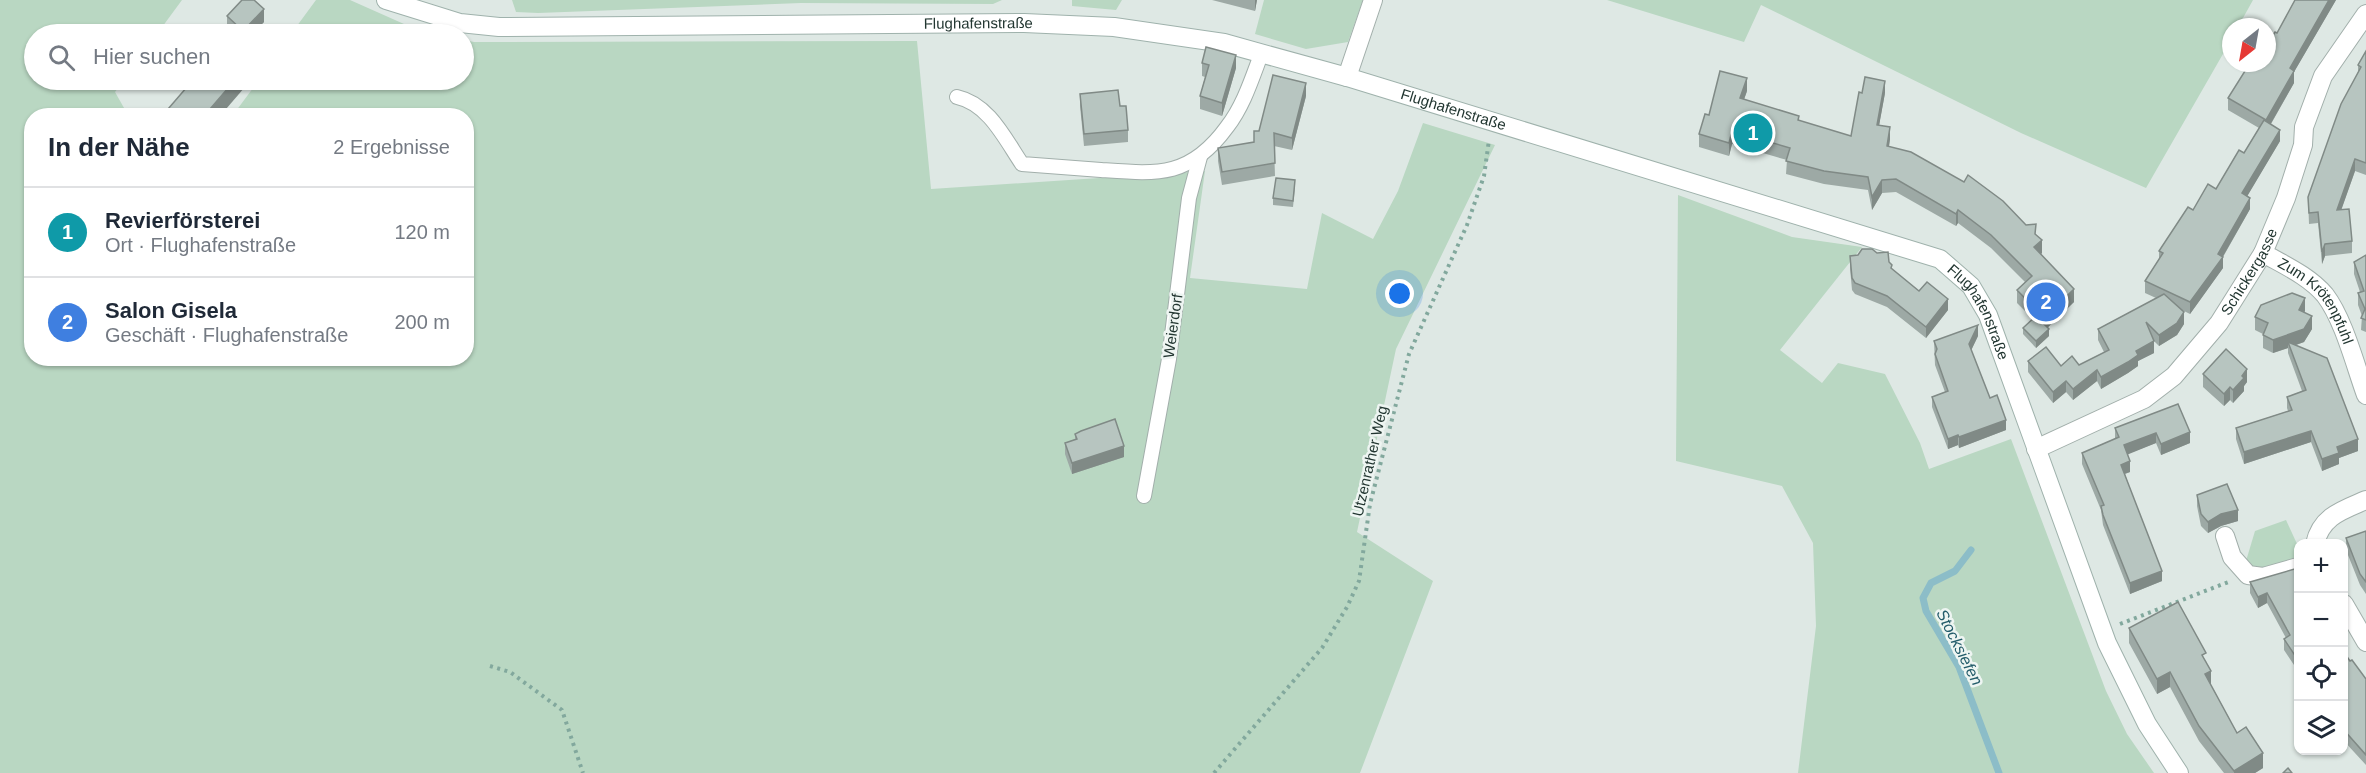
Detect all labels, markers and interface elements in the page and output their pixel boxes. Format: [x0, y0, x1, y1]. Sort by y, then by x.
street label: Flughafenstraße [924, 14, 1033, 32]
north arrow [2222, 18, 2276, 72]
search box [24, 24, 474, 90]
icon: search [45, 41, 78, 74]
text: Hier suchen [93, 44, 210, 69]
street label: Flughafenstraße [1399, 85, 1508, 133]
pin: 1 [1734, 110, 1772, 156]
text: In der Nähe [48, 132, 190, 162]
text: 2 Ergebnisse [333, 136, 450, 158]
text: Revierförsterei [105, 208, 260, 233]
text: 1 [62, 221, 73, 243]
text: 120 m [394, 221, 450, 243]
street label: Schickergasse [2217, 226, 2280, 318]
text: Ort · Flughafenstraße [105, 234, 296, 256]
street label: Zum Krötenpfuhl [2275, 254, 2357, 346]
street label: Flughafenstraße [1944, 260, 2013, 362]
your location [1385, 279, 1414, 308]
pin: 2 [2026, 280, 2066, 324]
street label: Weierdorf [1160, 292, 1186, 359]
text: Salon Gisela [105, 298, 237, 323]
text: 2 [62, 311, 73, 333]
text: 200 m [394, 311, 450, 333]
text: Geschäft · Flughafenstraße [105, 324, 348, 346]
street label: Utzenrather Weg [1349, 404, 1391, 518]
map controls [2294, 539, 2348, 755]
button: + [2294, 539, 2348, 593]
button: − [2294, 593, 2348, 647]
water label: Stocksiefen [1933, 607, 1986, 688]
button: locate [2294, 647, 2348, 701]
button: layers [2294, 701, 2348, 755]

